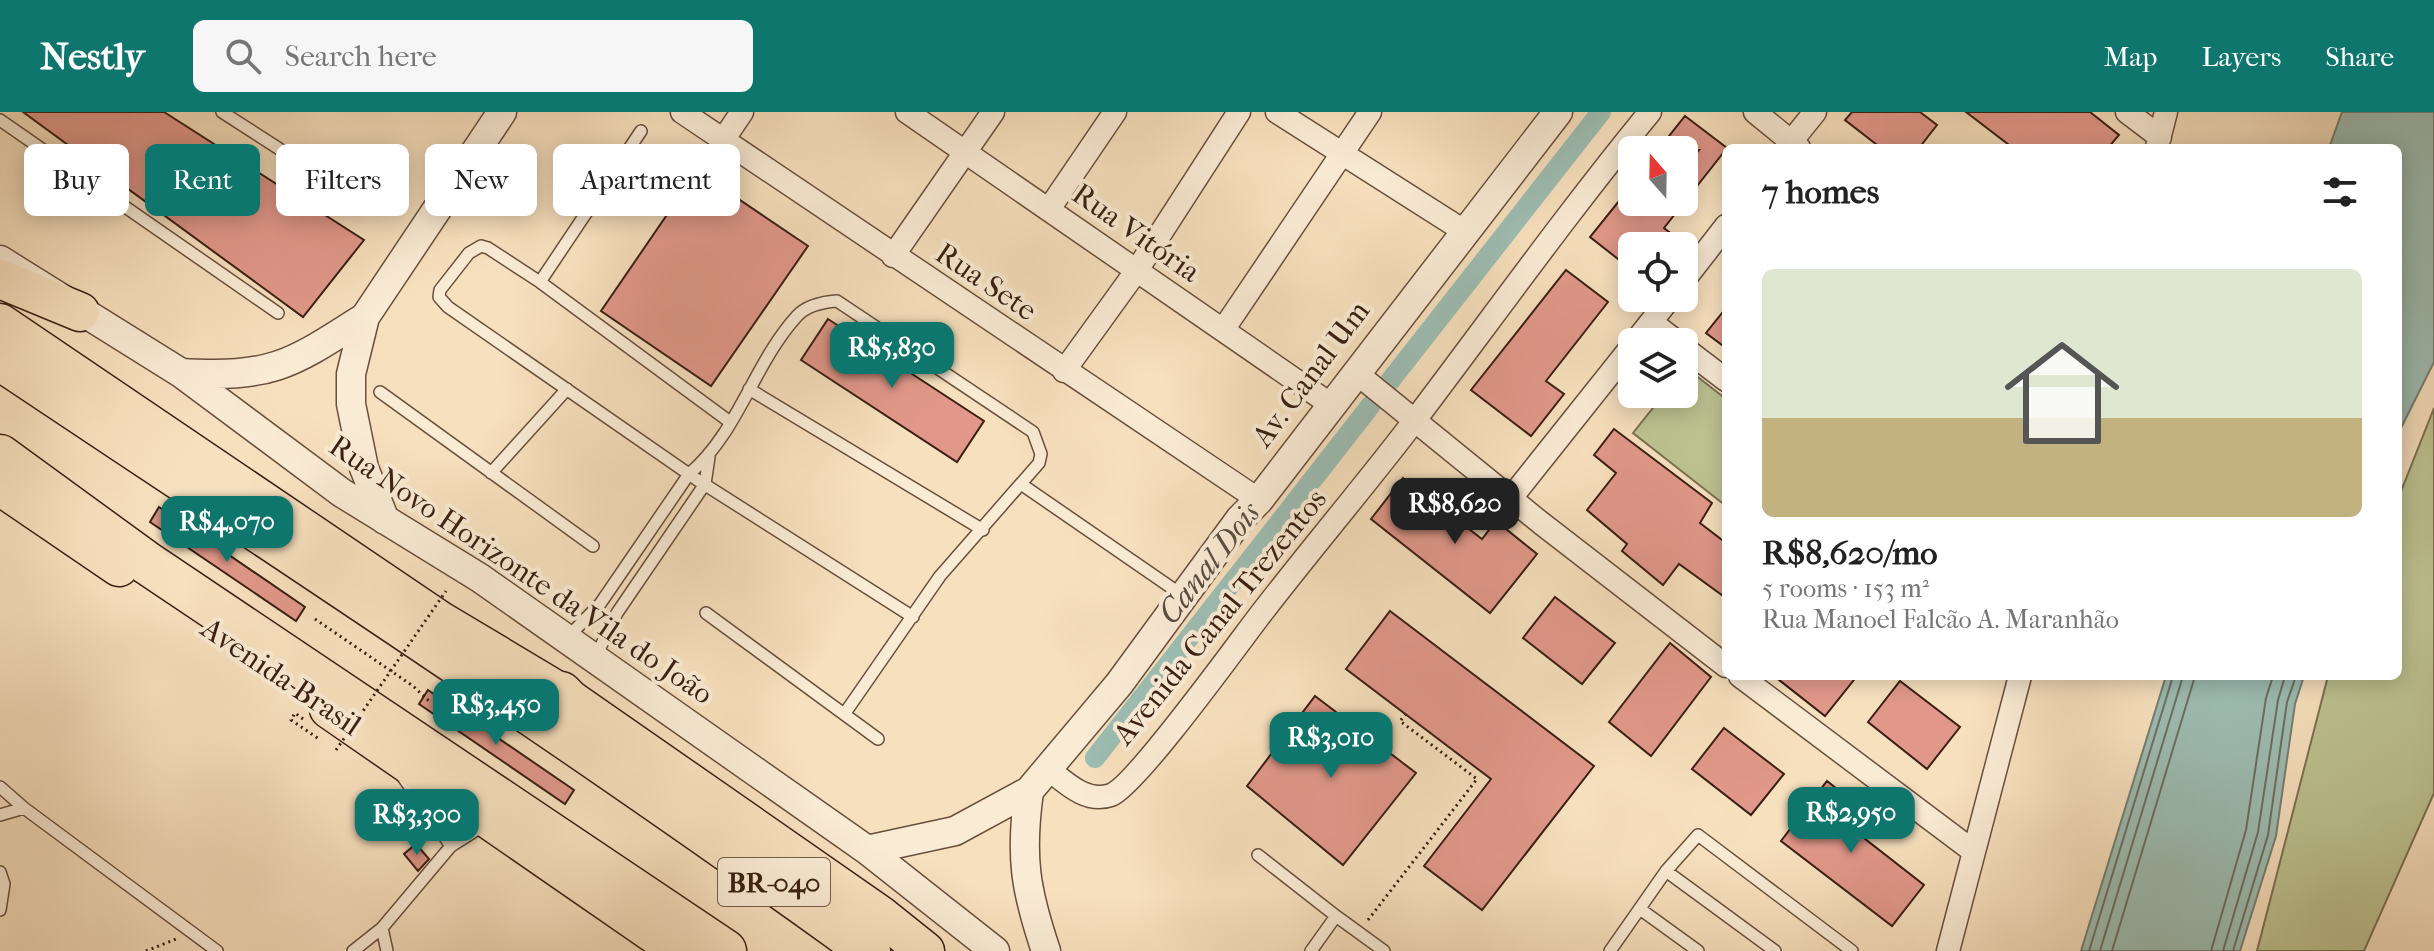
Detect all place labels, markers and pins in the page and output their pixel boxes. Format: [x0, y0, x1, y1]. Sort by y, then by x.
pin: R$5,830 [818, 322, 966, 390]
pin: R$8,620 [1381, 478, 1529, 546]
pin: R$4,070 [153, 496, 301, 564]
pin: R$3,450 [422, 679, 570, 747]
pin: R$3,010 [1257, 712, 1405, 780]
pin: R$2,950 [1777, 787, 1925, 855]
pin: R$3,300 [343, 789, 491, 857]

